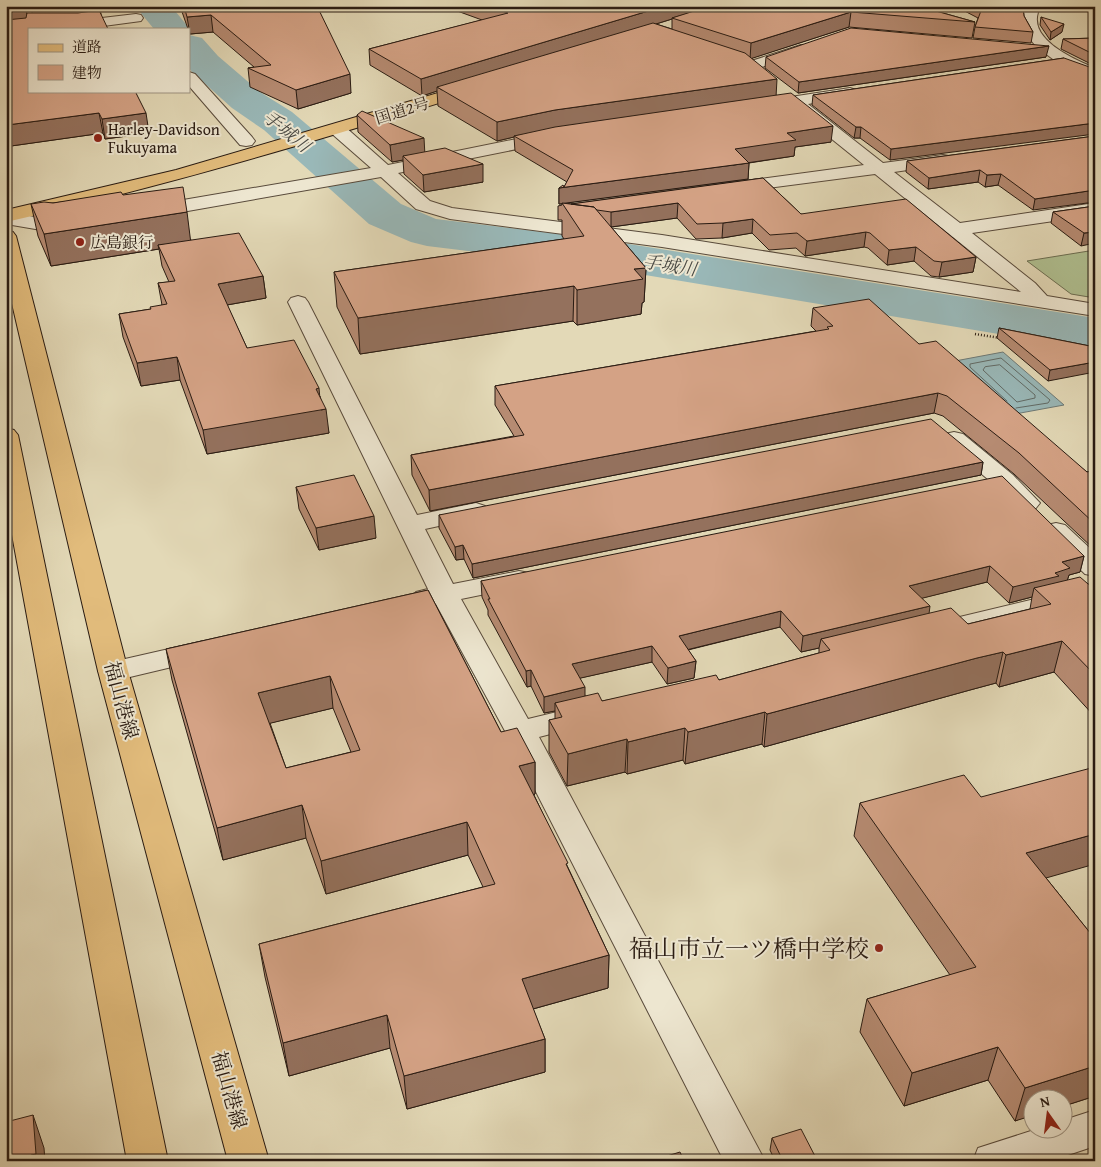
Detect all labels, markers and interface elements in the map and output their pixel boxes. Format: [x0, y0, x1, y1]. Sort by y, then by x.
legend [28, 28, 190, 92]
text: 道路 [72, 36, 102, 57]
text: 建物 [72, 62, 102, 83]
street label: 国道2号 [372, 90, 432, 130]
water label: 手城川 [258, 104, 318, 160]
place label: Harley-Davidson Fukuyama [108, 117, 220, 159]
marker: Harley-Davidson Fukuyama [92, 132, 104, 144]
place label: 広島銀行 [90, 230, 154, 254]
marker: 広島銀行 [74, 236, 86, 248]
water label: 手城川 [641, 247, 701, 283]
street label: 福山港線 [98, 658, 146, 742]
place label: 福山市立一ツ橋中学校 [629, 931, 869, 966]
marker: 福山市立一ツ橋中学校 [873, 942, 885, 954]
street label: 福山港線 [205, 1048, 255, 1132]
north arrow [1024, 1090, 1074, 1140]
text: N [1038, 1090, 1052, 1112]

